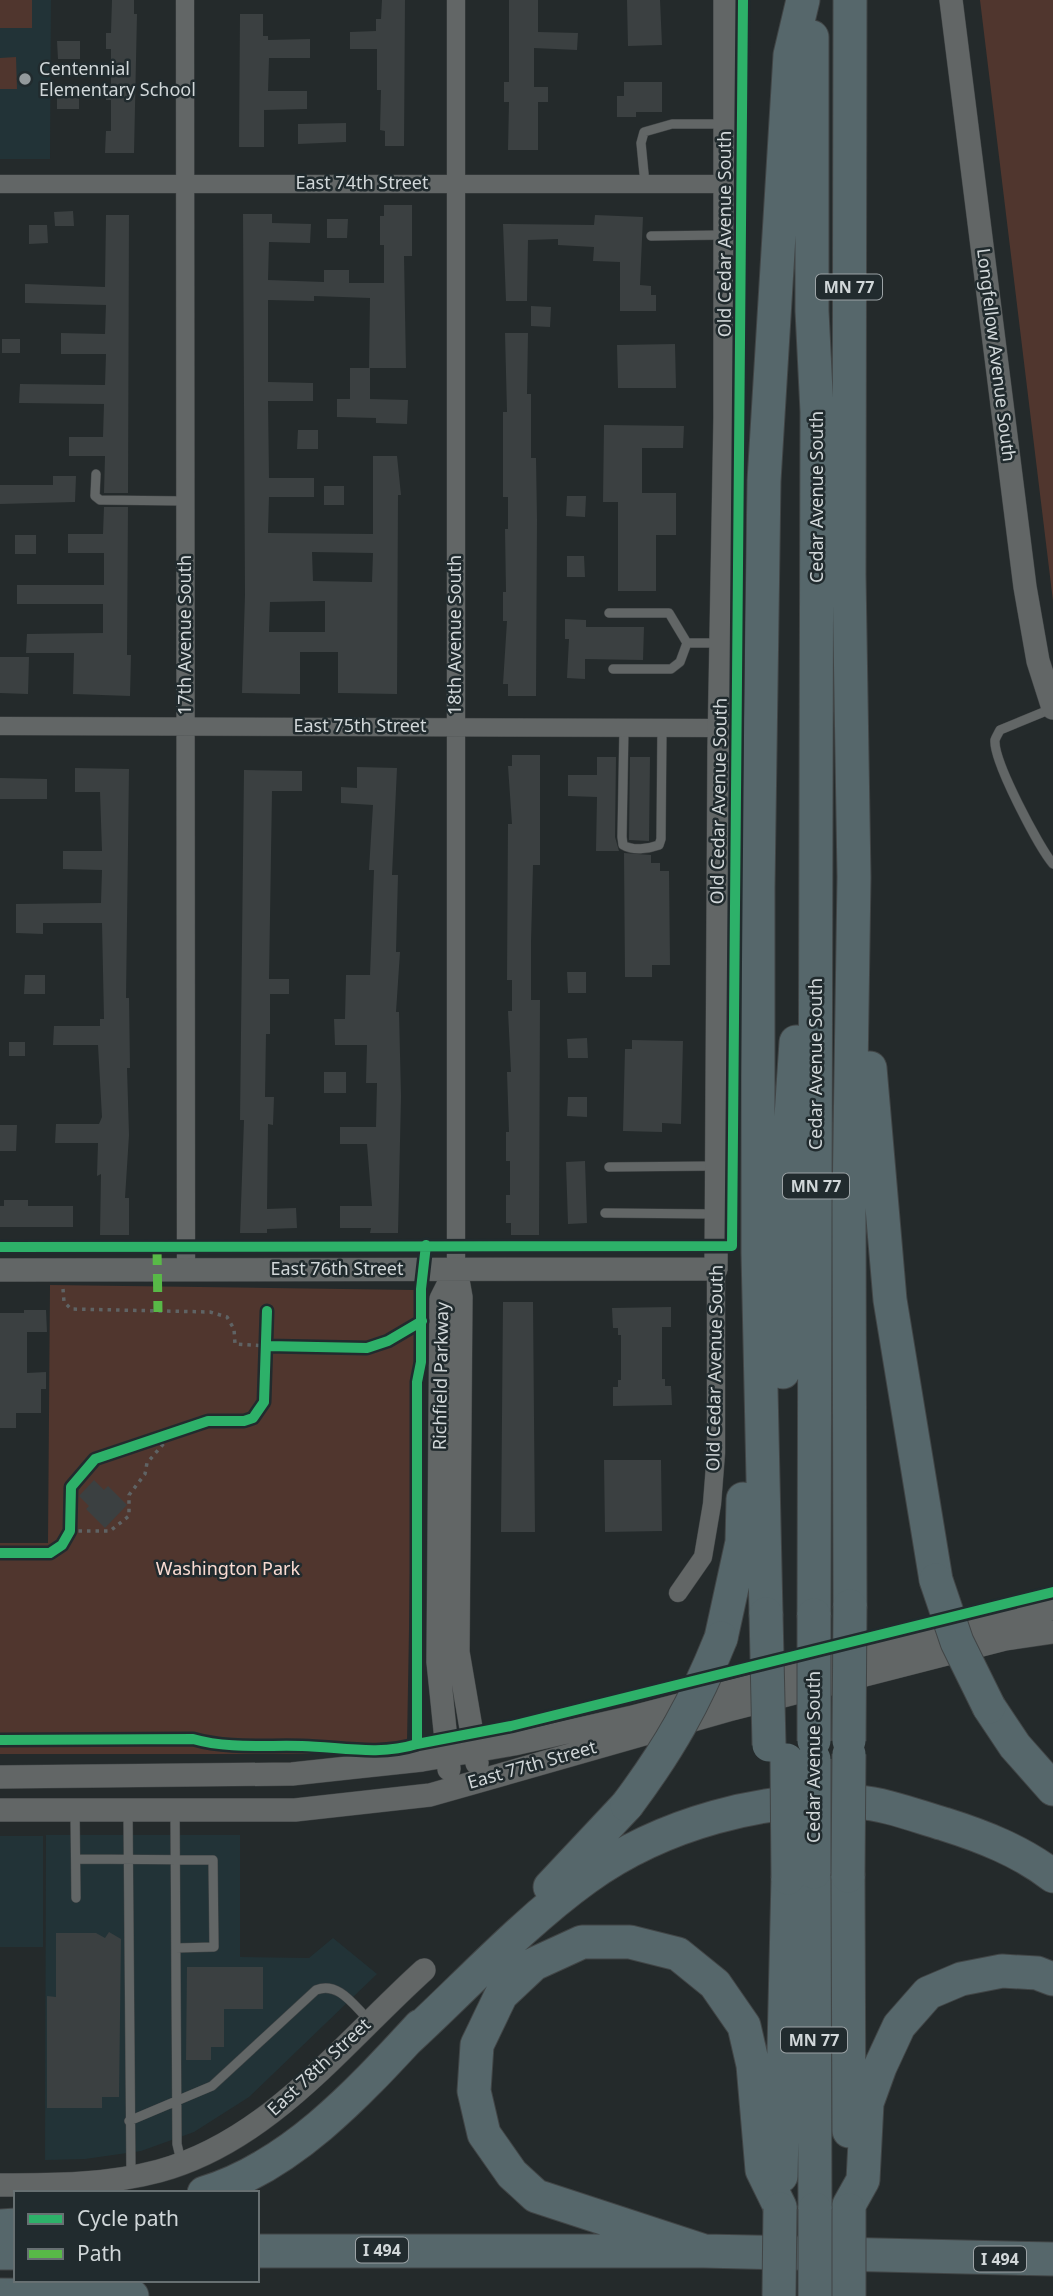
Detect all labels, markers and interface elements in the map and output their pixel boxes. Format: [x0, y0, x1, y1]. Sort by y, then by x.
place label: Centennial Elementary School [39, 56, 196, 101]
marker: Centennial Elementary School [17, 71, 33, 87]
street label: Old Cedar Avenue South [712, 131, 736, 337]
street label: East 74th Street [295, 170, 429, 194]
street label: Longfellow Avenue South [972, 247, 1022, 463]
road number: MN 77 [816, 274, 882, 300]
street label: Cedar Avenue South [804, 411, 828, 583]
street label: 17th Avenue South [172, 555, 196, 715]
street label: 18th Avenue South [442, 555, 466, 715]
street label: Old Cedar Avenue South [704, 697, 732, 905]
street label: East 75th Street [293, 713, 427, 737]
street label: Cedar Avenue South [803, 978, 827, 1150]
road number: MN 77 [783, 1174, 849, 1198]
street label: East 76th Street [270, 1256, 404, 1280]
street label: Old Cedar Avenue South [700, 1264, 728, 1472]
street label: Richfield Parkway [427, 1301, 453, 1450]
park label: Washington Park [156, 1556, 301, 1580]
street label: Cedar Avenue South [801, 1671, 825, 1843]
street label: East 77th Street [464, 1734, 599, 1794]
street label: East 78th Street [261, 2012, 376, 2120]
road number: MN 77 [781, 2028, 847, 2052]
legend [14, 2191, 259, 2282]
text: Cycle path [77, 2204, 179, 2232]
road number: I 494 [356, 2238, 408, 2262]
text: Path [77, 2239, 122, 2267]
road number: I 494 [974, 2246, 1026, 2272]

